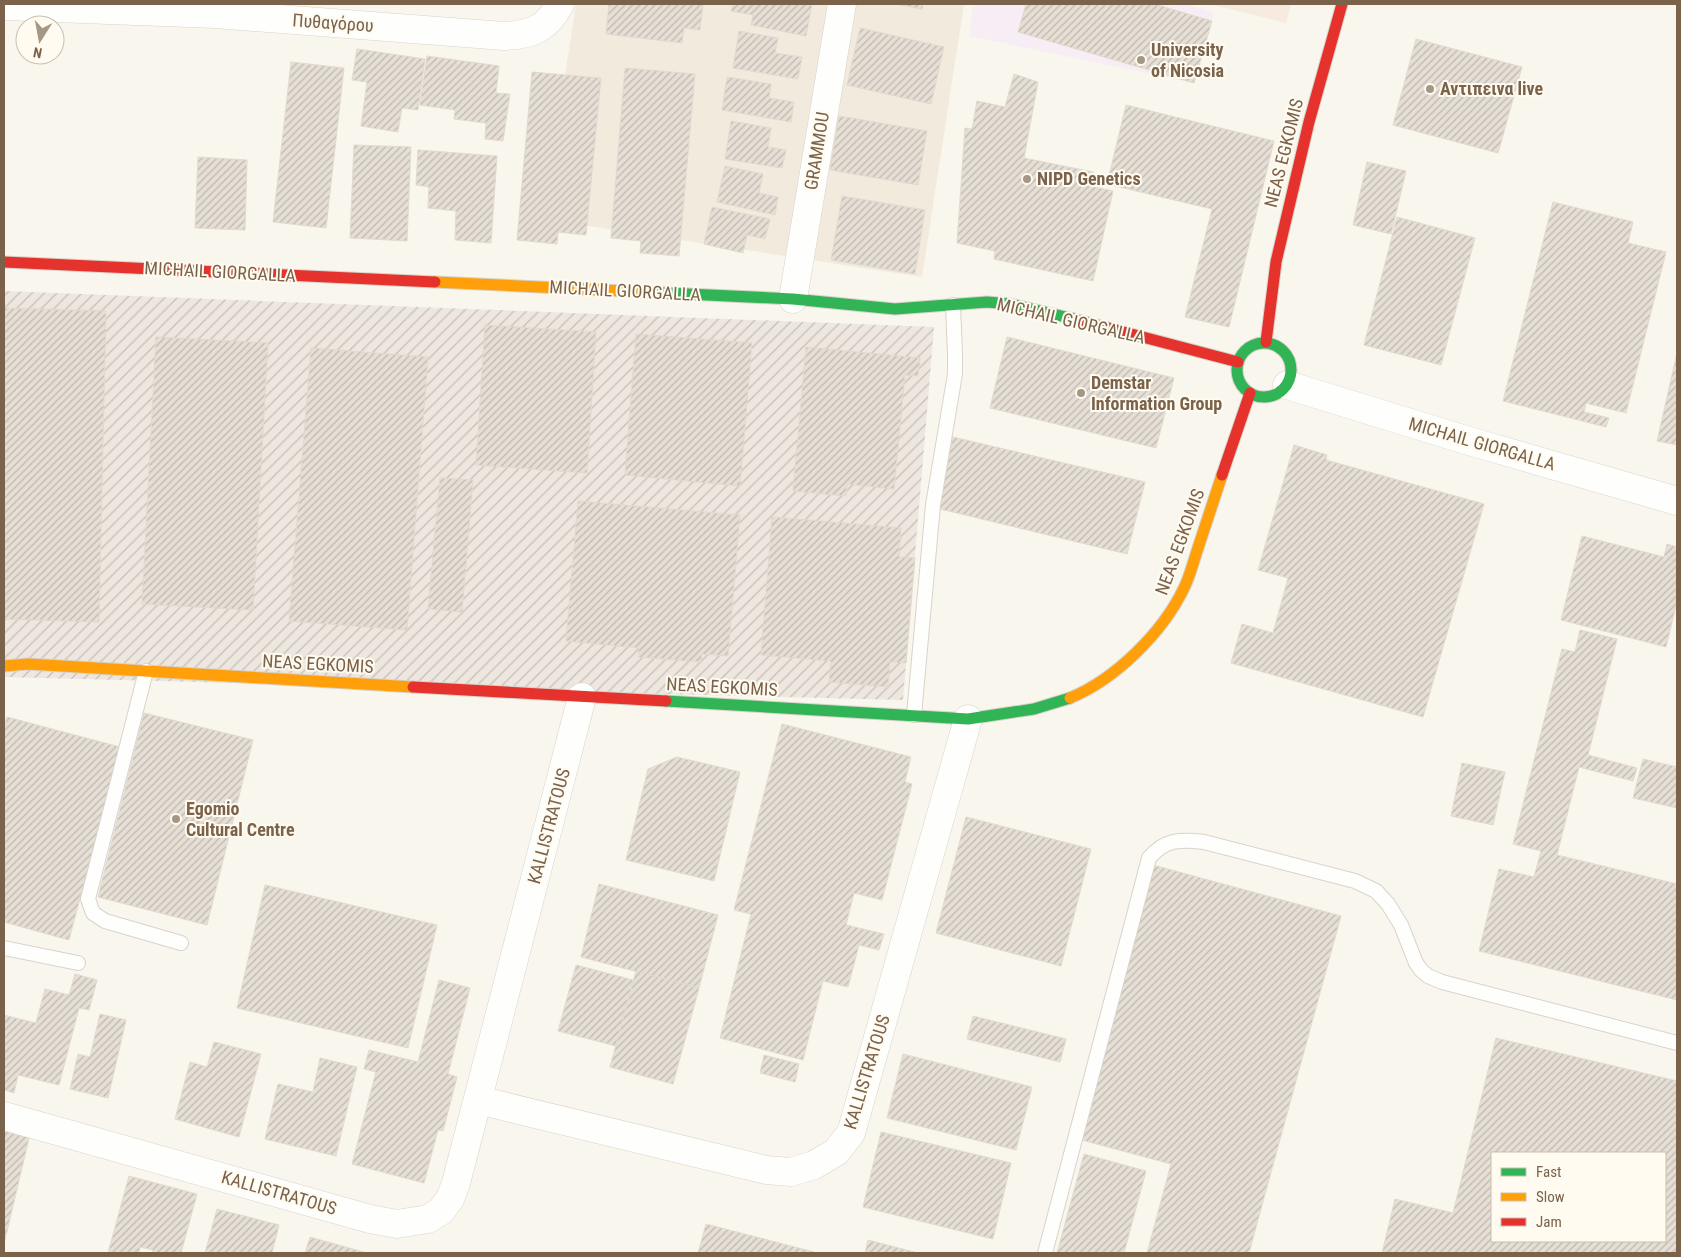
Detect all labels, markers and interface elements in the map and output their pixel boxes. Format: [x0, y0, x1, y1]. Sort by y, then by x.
street label: Πυθαγόρου [292, 9, 374, 36]
north arrow [15, 15, 65, 65]
place label: University of Nicosia [1151, 39, 1224, 81]
text: N [32, 44, 43, 61]
marker: University of Nicosia [1135, 54, 1147, 66]
place label: Αντιπεινα live [1440, 78, 1544, 99]
marker: Αντιπεινα live [1424, 83, 1436, 95]
street label: NEAS EGKOMIS [1260, 96, 1307, 209]
street label: GRAMMOU [800, 110, 833, 191]
place label: NIPD Genetics [1037, 168, 1141, 189]
marker: NIPD Genetics [1021, 173, 1033, 185]
street label: MICHAIL GIORGALLA [144, 257, 297, 286]
street label: MICHAIL GIORGALLA [549, 276, 702, 305]
street label: MICHAIL GIORGALLA [995, 293, 1148, 348]
place label: Demstar Information Group [1091, 372, 1222, 414]
marker: Demstar Information Group [1075, 387, 1087, 399]
street label: MICHAIL GIORGALLA [1406, 413, 1558, 475]
street label: NEAS EGKOMIS [1151, 486, 1208, 598]
street label: NEAS EGKOMIS [262, 650, 374, 677]
street label: NEAS EGKOMIS [666, 673, 778, 700]
street label: KALLISTRATOUS [523, 766, 574, 886]
place label: Egomio Cultural Centre [186, 798, 295, 840]
marker: Egomio Cultural Centre [170, 813, 182, 825]
street label: KALLISTRATOUS [839, 1012, 894, 1132]
legend [1491, 1152, 1666, 1242]
text: Fast [1536, 1163, 1561, 1181]
street label: KALLISTRATOUS [219, 1166, 339, 1219]
text: Slow [1536, 1188, 1565, 1206]
text: Jam [1536, 1213, 1562, 1231]

